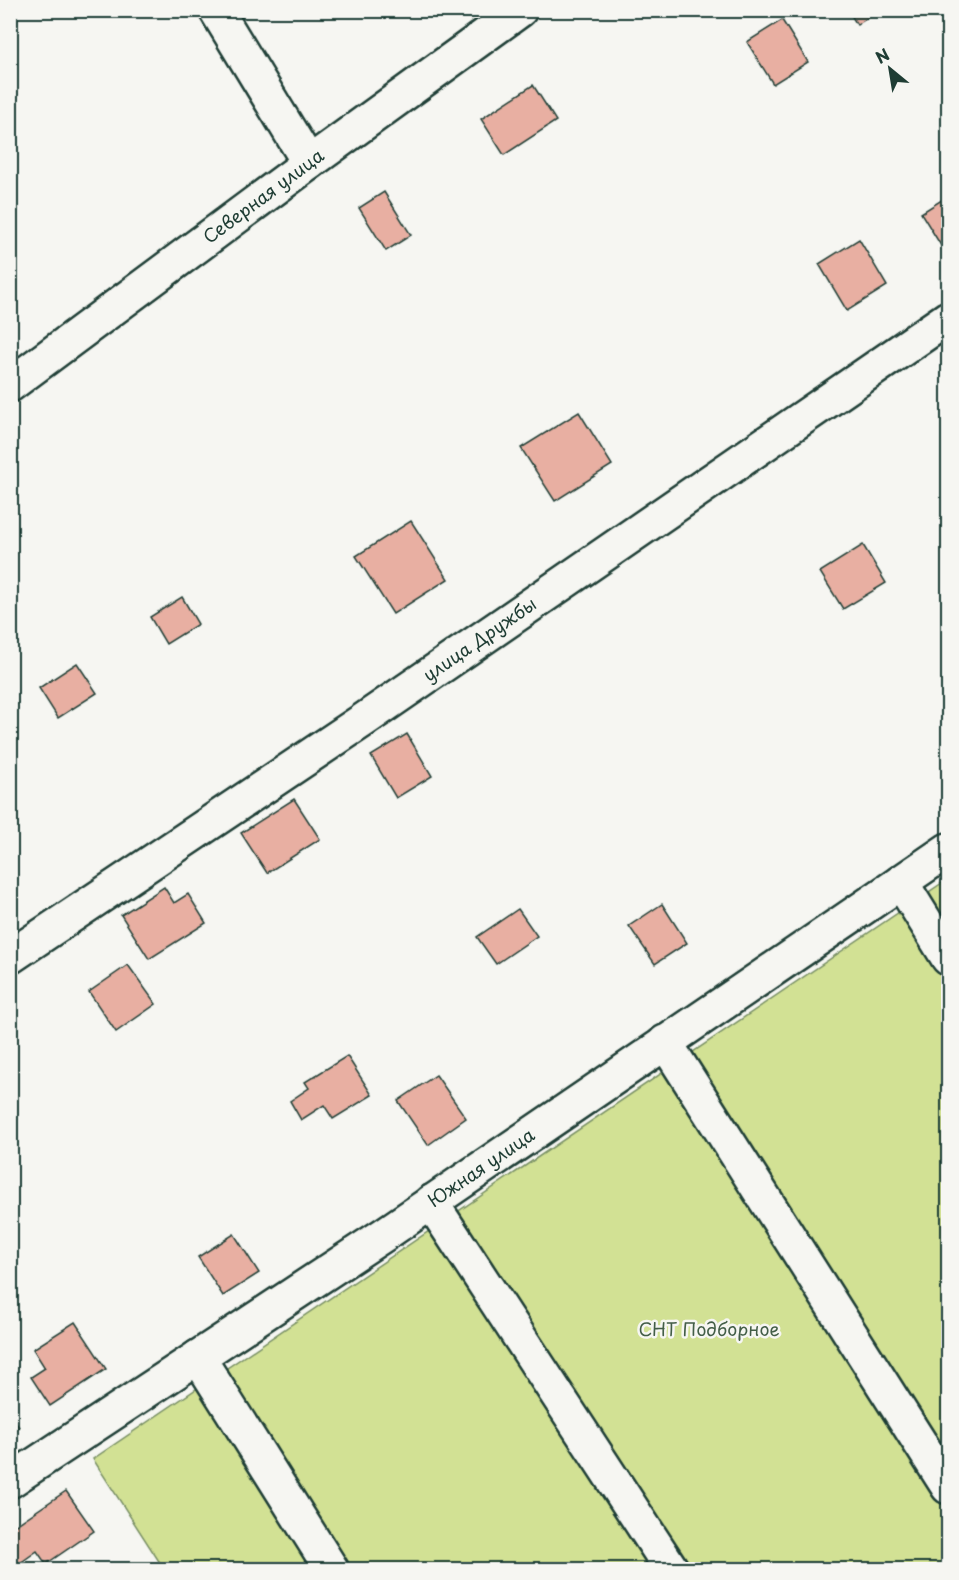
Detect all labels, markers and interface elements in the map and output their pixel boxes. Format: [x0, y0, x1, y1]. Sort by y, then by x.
north arrow [860, 39, 920, 99]
text: N [871, 42, 893, 69]
street label: Северная улица [197, 141, 330, 249]
street label: улица Дружбы [417, 590, 541, 687]
street label: Южная улица [422, 1120, 540, 1213]
park label: СНТ Подборное [638, 1315, 780, 1342]

